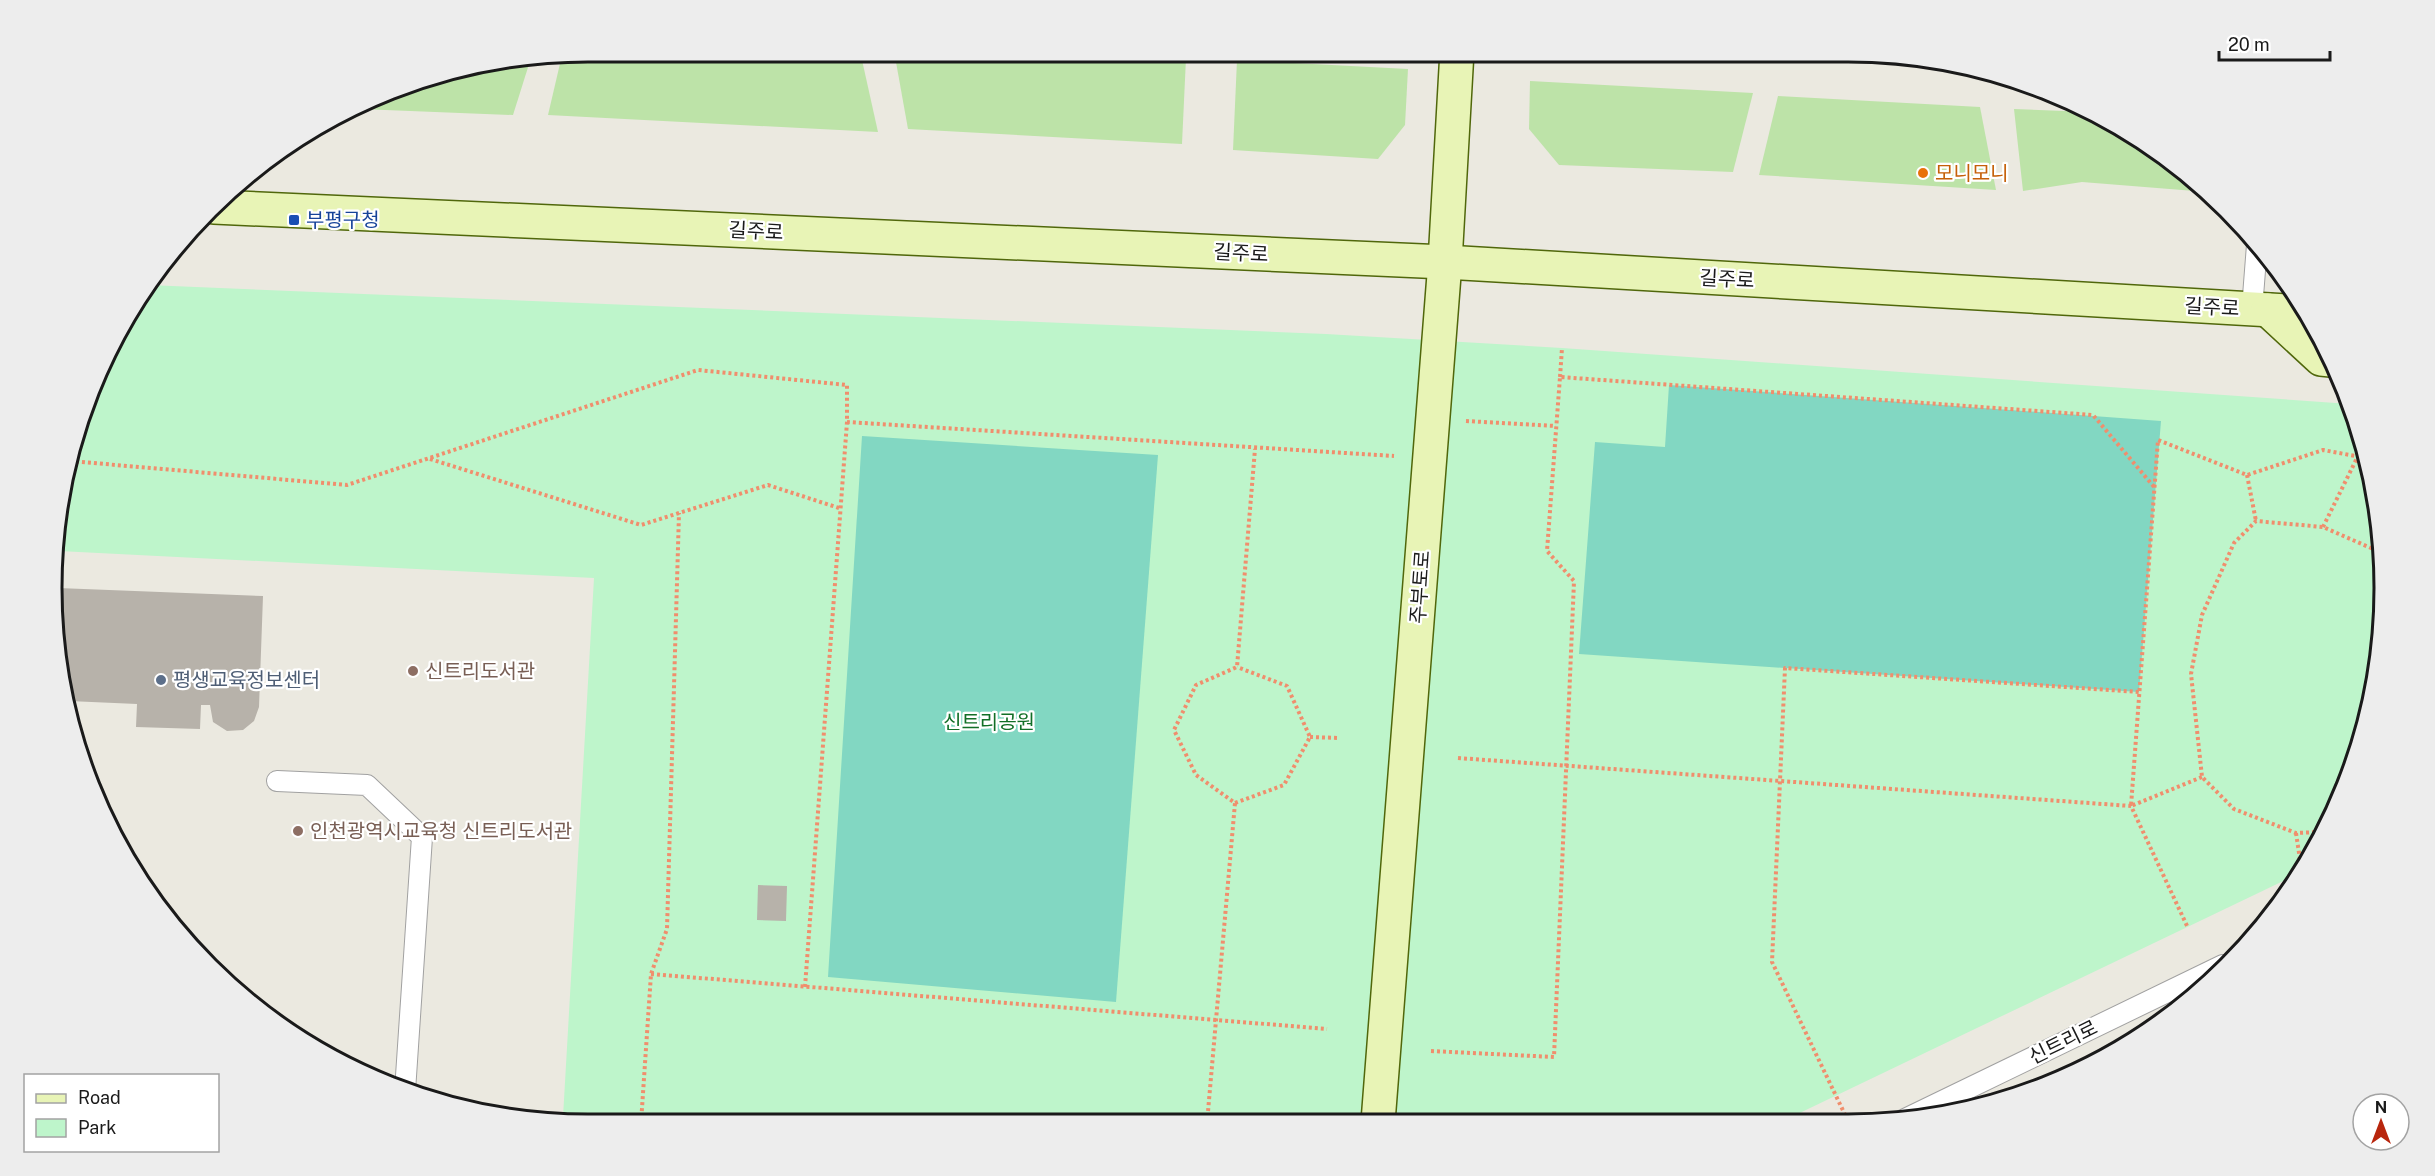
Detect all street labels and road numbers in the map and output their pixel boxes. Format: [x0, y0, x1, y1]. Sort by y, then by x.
street label: 길주로 [728, 218, 784, 244]
street label: 길주로 [1213, 240, 1269, 266]
street label: 길주로 [1699, 266, 1755, 292]
street label: 길주로 [2184, 294, 2240, 320]
street label: 주부토로 [1405, 549, 1435, 625]
street label: 신트리로 [2025, 1015, 2101, 1069]

